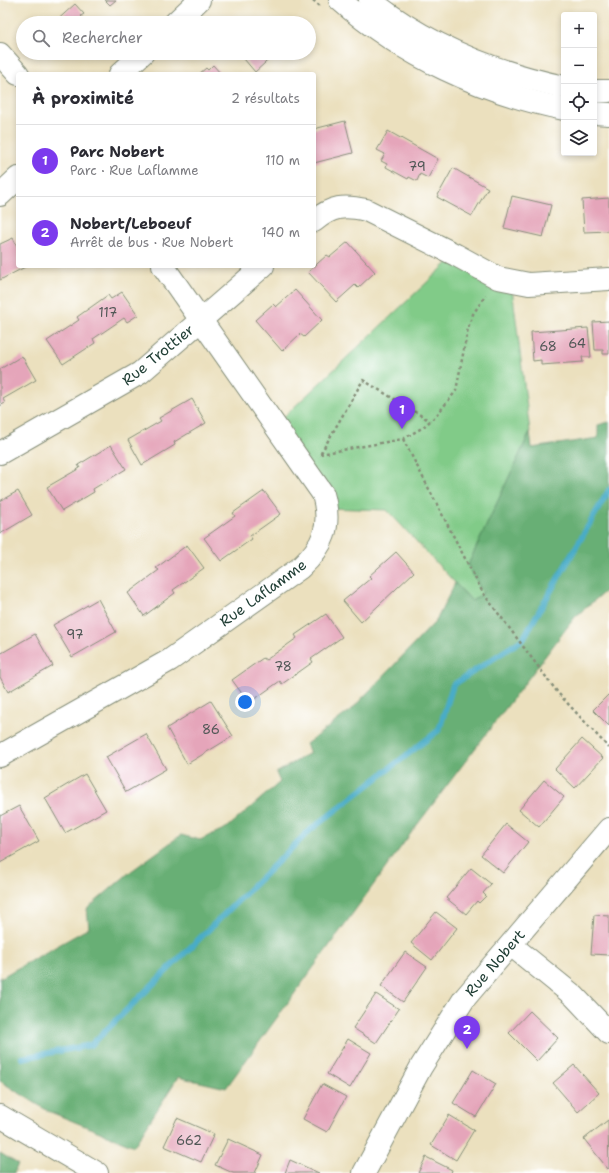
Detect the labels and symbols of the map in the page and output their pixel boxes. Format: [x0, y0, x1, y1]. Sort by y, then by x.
house number: 79 [408, 158, 426, 175]
house number: 117 [99, 304, 117, 321]
street label: Rue Trottier [118, 320, 198, 390]
house number: 64 [568, 335, 586, 352]
house number: 68 [539, 338, 557, 355]
pin: 1 [389, 396, 415, 429]
street label: Rue Laflamme [215, 555, 311, 631]
house number: 97 [66, 626, 84, 643]
house number: 78 [274, 658, 292, 675]
your location [235, 692, 255, 712]
house number: 86 [202, 721, 220, 738]
street label: Rue Nobert [460, 925, 530, 1001]
pin: 2 [454, 1016, 480, 1049]
house number: 662 [176, 1132, 202, 1149]

